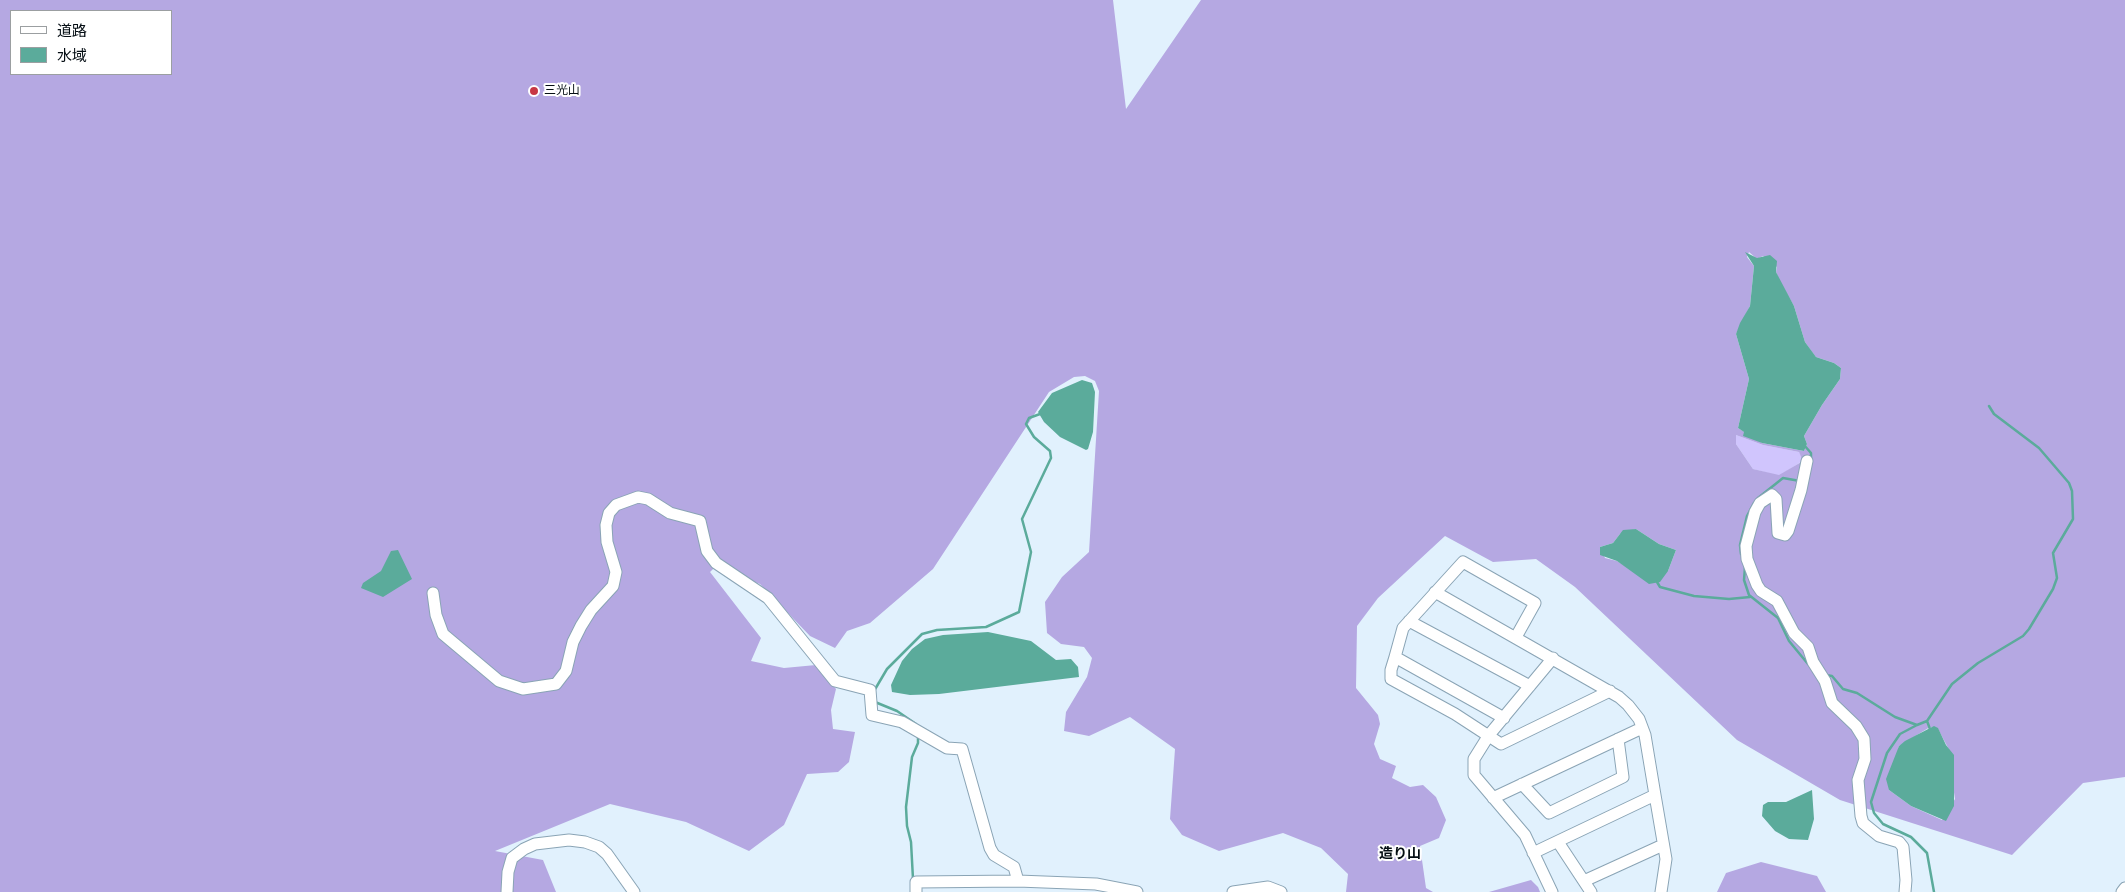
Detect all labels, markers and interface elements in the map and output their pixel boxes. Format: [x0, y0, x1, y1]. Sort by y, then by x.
legend [10, 10, 172, 75]
text: 道路 [57, 22, 87, 40]
text: 水域 [57, 47, 87, 65]
place label: 三光山 [544, 84, 580, 98]
marker: 三光山 [528, 85, 540, 97]
district label: 造り山 [1379, 846, 1421, 862]

